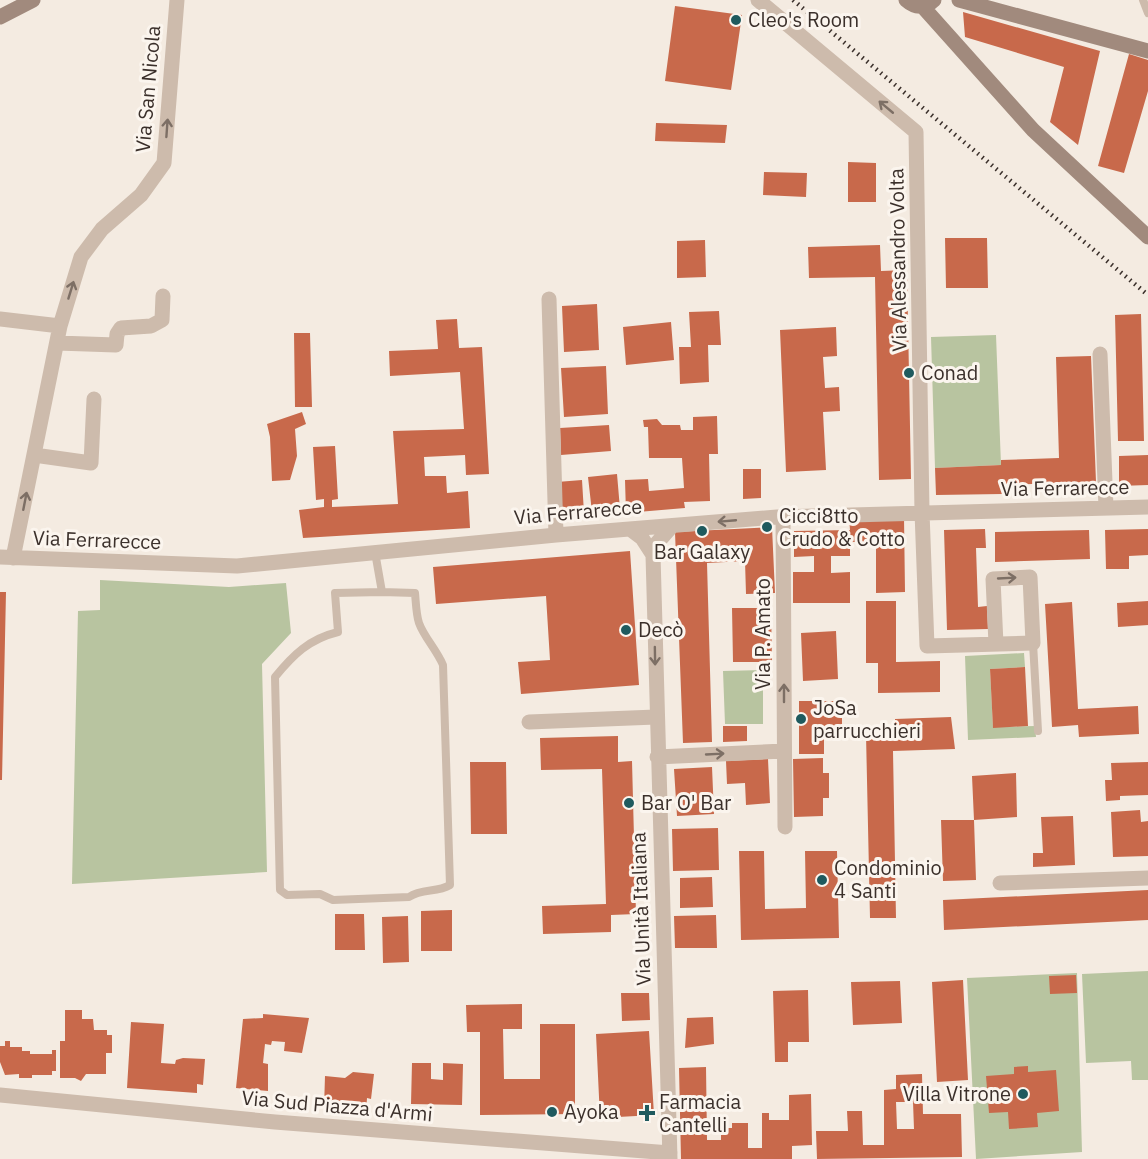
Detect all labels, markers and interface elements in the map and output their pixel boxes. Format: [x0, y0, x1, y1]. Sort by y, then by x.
place label: Cleo's Room [748, 6, 859, 33]
marker: Cleo's Room [729, 13, 743, 27]
street label: Via San Nicola [129, 24, 167, 154]
one-way arrow [878, 100, 894, 113]
one-way arrow [162, 119, 173, 139]
street label: Via Alessandro Volta [882, 168, 913, 352]
one-way arrow [66, 281, 77, 300]
place label: Conad [921, 359, 978, 386]
marker: Conad [902, 366, 916, 380]
street label: Via Ferrarecce [1000, 473, 1130, 502]
one-way arrow [20, 491, 31, 511]
street label: Via Ferrarecce [513, 492, 643, 531]
place label: Cicci8tto Crudo & Cotto [779, 502, 905, 552]
one-way arrow [718, 516, 738, 527]
marker: Cicci8tto Crudo & Cotto [760, 520, 774, 534]
street label: Via Ferrarecce [32, 524, 162, 555]
marker: Bar Galaxy [695, 524, 709, 538]
place label: Bar Galaxy [654, 538, 750, 565]
one-way arrow [996, 572, 1016, 583]
street label: Via P. Amato [749, 578, 776, 690]
place label: Decò [638, 616, 684, 643]
marker: Decò [619, 623, 633, 637]
one-way arrow [649, 645, 660, 665]
one-way arrow [778, 683, 790, 703]
place label: JoSa parrucchieri [813, 694, 921, 744]
marker: JoSa parrucchieri [794, 712, 808, 726]
one-way arrow [705, 749, 725, 760]
place label: Bar O' Bar [641, 789, 731, 816]
marker: Bar O' Bar [622, 796, 636, 810]
street label: Via Unità Italiana [624, 831, 657, 986]
place label: Condominio 4 Santi [834, 854, 942, 904]
marker: Condominio 4 Santi [815, 873, 829, 887]
place label: Villa Vitrone [903, 1080, 1011, 1107]
street label: Via Sud Piazza d'Armi [240, 1084, 434, 1127]
marker: Villa Vitrone [1016, 1087, 1030, 1101]
place label: Farmacia Cantelli [659, 1088, 742, 1138]
place label: Ayoka [564, 1098, 619, 1125]
marker: Ayoka [545, 1105, 559, 1119]
marker: Farmacia Cantelli [640, 1106, 654, 1120]

